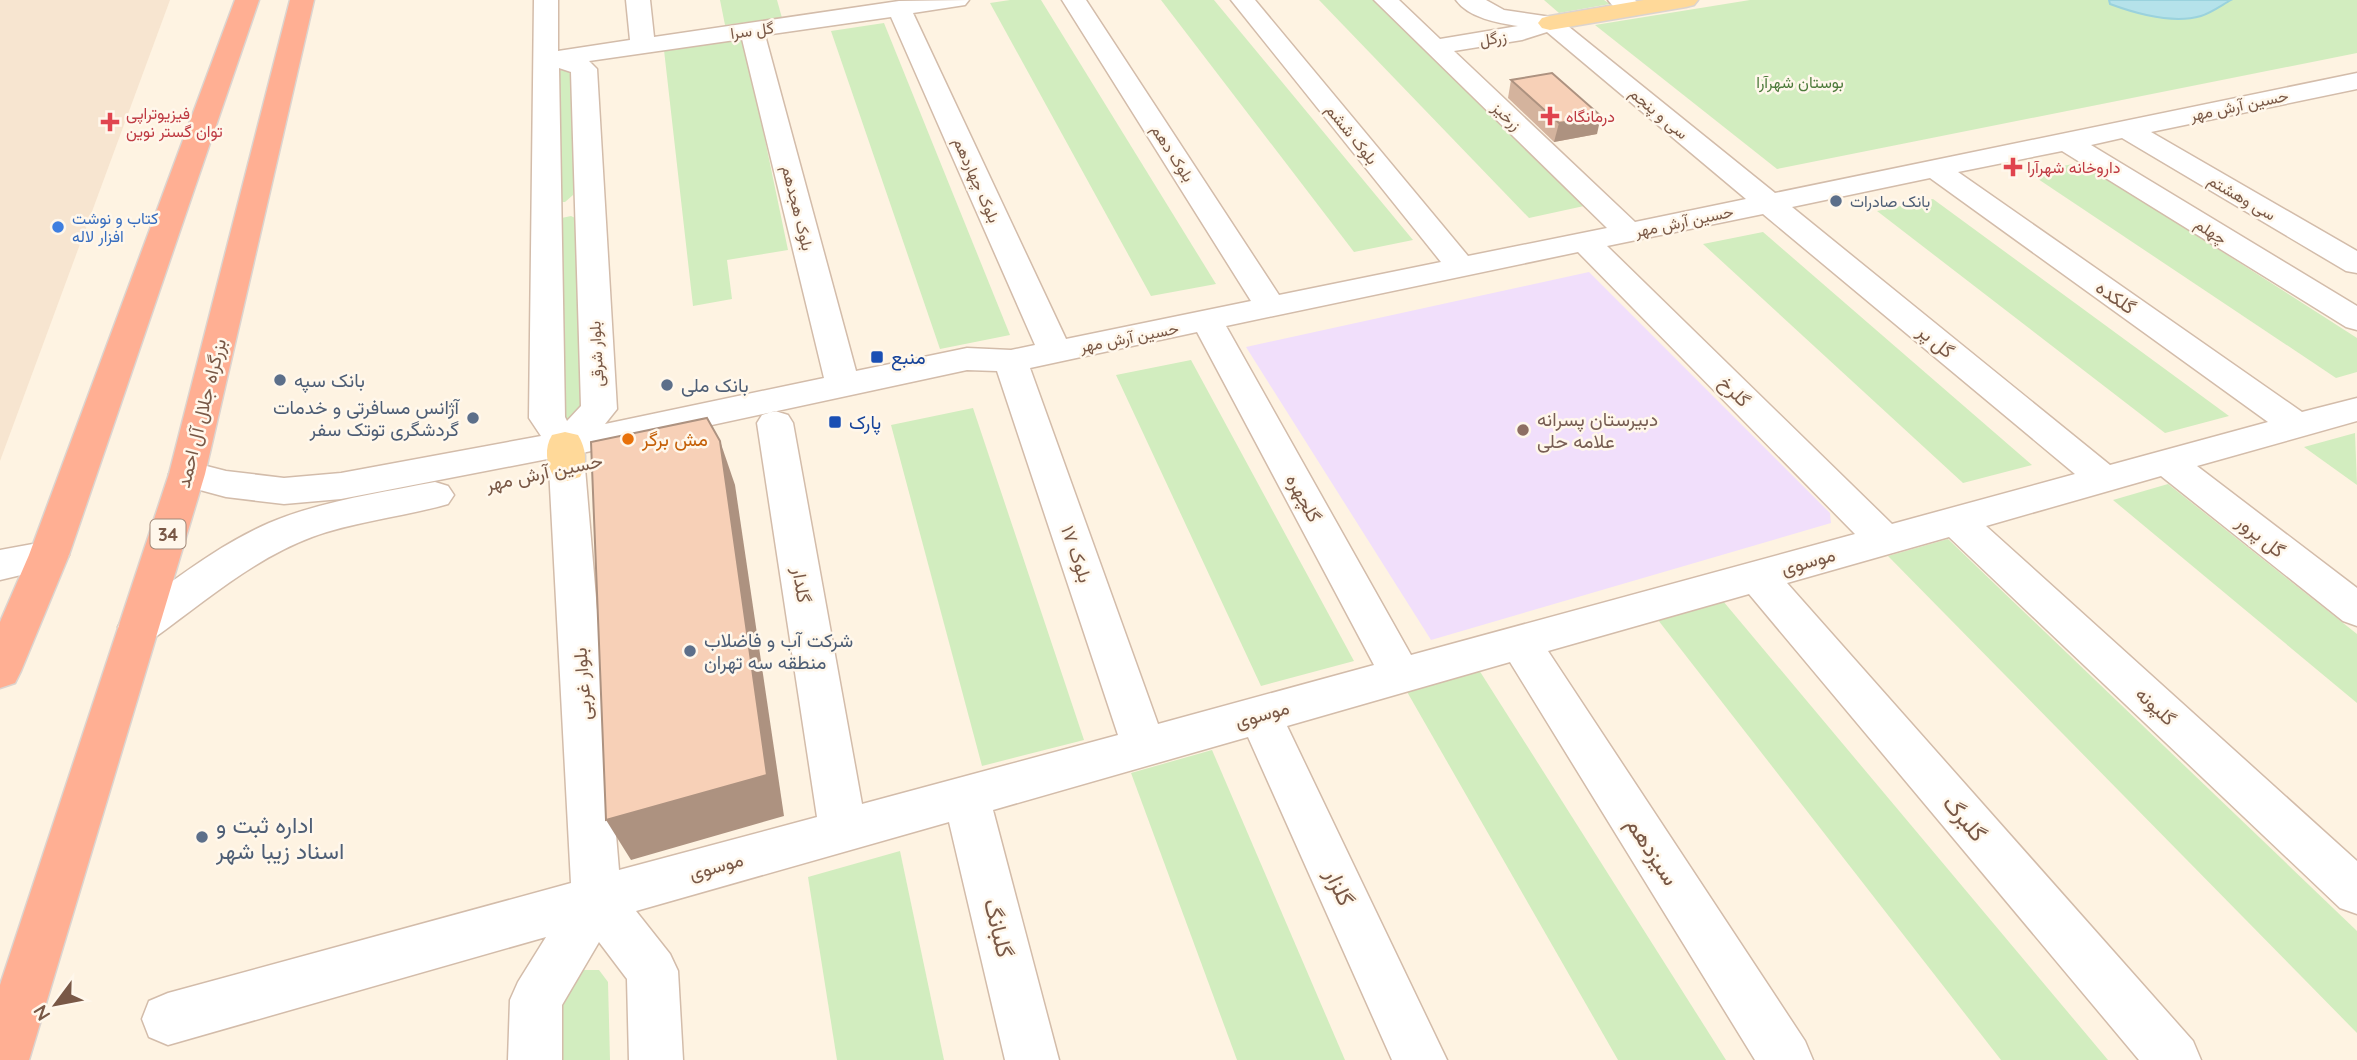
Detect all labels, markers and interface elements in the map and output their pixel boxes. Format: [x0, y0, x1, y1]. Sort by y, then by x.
street label: گل سرا [729, 17, 775, 44]
street label: زرگل [1478, 26, 1508, 51]
park label: بوستان شهرآرا [1756, 72, 1844, 93]
street label: سی و پنجم [1624, 83, 1692, 145]
street label: حسین آرش مهر [2187, 85, 2291, 126]
street label: زرخیز [1487, 97, 1526, 135]
street label: بلوک ششم [1321, 100, 1382, 169]
place label: فیزیوتراپی توان گستر نوین [126, 103, 223, 142]
marker: درمانگاه [1540, 106, 1560, 126]
place label: درمانگاه [1566, 106, 1615, 127]
marker: فیزیوتراپی توان گستر نوین [100, 112, 120, 132]
street label: بلوک دهم [1146, 121, 1199, 186]
street label: بلوک چهاردهم [947, 134, 1005, 227]
place label: داروخانه شهرآرا [2027, 157, 2120, 178]
marker: داروخانه شهرآرا [2005, 159, 2021, 175]
street label: بلوک هجدهم [777, 163, 818, 253]
street label: سی وهشتم [2204, 170, 2279, 225]
place label: بانک صادرات [1850, 191, 1930, 212]
marker: بانک صادرات [1828, 193, 1844, 209]
street label: حسین آرش مهر [1632, 201, 1736, 242]
place label: کتاب و نوشت افزار لاله [72, 208, 158, 247]
street label: چهلم [2190, 214, 2231, 250]
marker: کتاب و نوشت افزار لاله [50, 219, 66, 235]
street label: گلکده [2091, 275, 2141, 319]
street label: حسین آرش مهر [1077, 318, 1181, 358]
street label: گل پر [1911, 318, 1959, 365]
street label: بلوار شرقی [584, 321, 609, 387]
street label: بزرگراه جلال آل احمد [171, 336, 231, 490]
place label: منبع [891, 345, 926, 371]
marker: منبع [869, 349, 885, 365]
place label: بانک سپه [294, 368, 365, 394]
street label: گلرخ [1714, 370, 1756, 412]
marker: بانک سپه [272, 372, 288, 388]
place label: بانک ملی [681, 373, 749, 397]
marker: بانک ملی [659, 377, 675, 393]
place label: آژانس مسافرتی و خدمات گردشگری توتک سفر [273, 395, 461, 441]
place label: دبیرستان پسرانه علامه حلی [1537, 407, 1658, 453]
marker: آژانس مسافرتی و خدمات گردشگری توتک سفر [465, 410, 481, 426]
place label: پارک [849, 410, 881, 436]
marker: پارک [827, 414, 843, 430]
marker: دبیرستان پسرانه علامه حلی [1515, 422, 1531, 438]
place label: مش برگر [641, 427, 708, 451]
marker: مش برگر [620, 431, 636, 447]
street label: حسین آرش مهر [482, 448, 605, 496]
street label: گلچهره [1279, 470, 1327, 527]
street label: گل پرور [2230, 509, 2290, 564]
road number: 34 [150, 520, 186, 548]
street label: بلوک ۱۷ [1056, 522, 1098, 586]
street label: موسوی [1778, 542, 1838, 580]
street label: گلدار [787, 565, 817, 604]
place label: شرکت آب و فاضلاب منطقه سه تهران [704, 628, 853, 674]
marker: شرکت آب و فاضلاب منطقه سه تهران [682, 643, 698, 659]
street label: بلوار غربی [567, 647, 597, 721]
street label: گلپونه [2130, 681, 2181, 732]
street label: موسوی [1232, 695, 1292, 733]
street label: گلبرگ [1936, 789, 1993, 848]
place label: اداره ثبت و اسناد زیبا شهر [215, 810, 344, 866]
street label: سیزدهم [1619, 811, 1686, 891]
marker: اداره ثبت و اسناد زیبا شهر [194, 829, 210, 845]
street label: موسوی [686, 847, 746, 885]
street label: گلزار [1317, 863, 1361, 911]
street label: گلبانگ [978, 896, 1020, 960]
north arrow [21, 969, 91, 1039]
text: N [28, 1001, 55, 1025]

